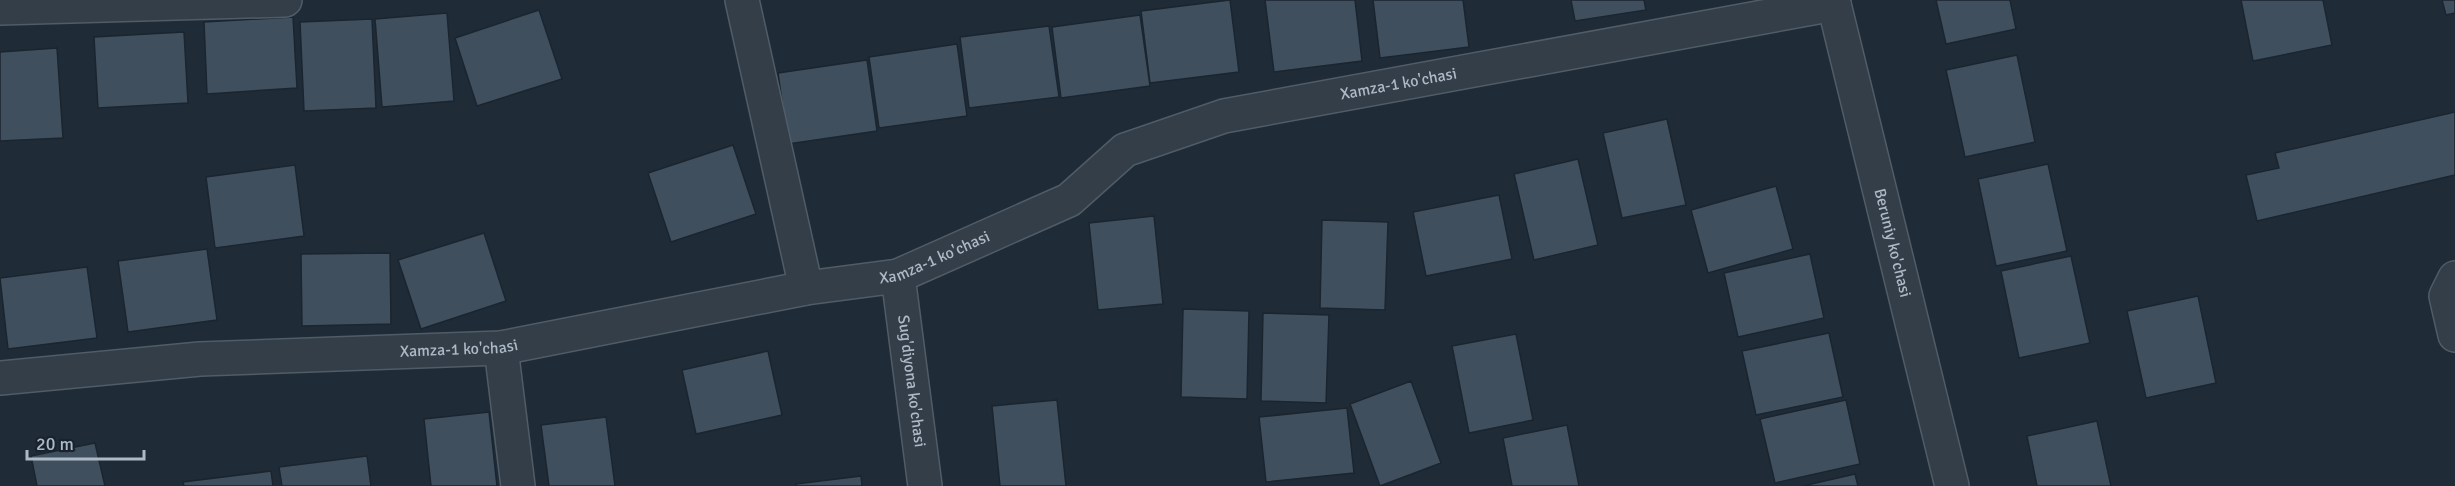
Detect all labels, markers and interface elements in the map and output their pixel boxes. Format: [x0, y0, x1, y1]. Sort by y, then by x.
street label: Xamza-1 ko'chasi [1338, 63, 1458, 104]
street label: Beruniy ko'chasi [1869, 186, 1915, 299]
street label: Xamza-1 ko'chasi [878, 226, 993, 288]
street label: Sug'diyona ko'chasi [893, 314, 930, 448]
street label: Xamza-1 ko'chasi [399, 335, 520, 362]
scale bar [27, 423, 144, 461]
text: 20 m [36, 433, 74, 455]

